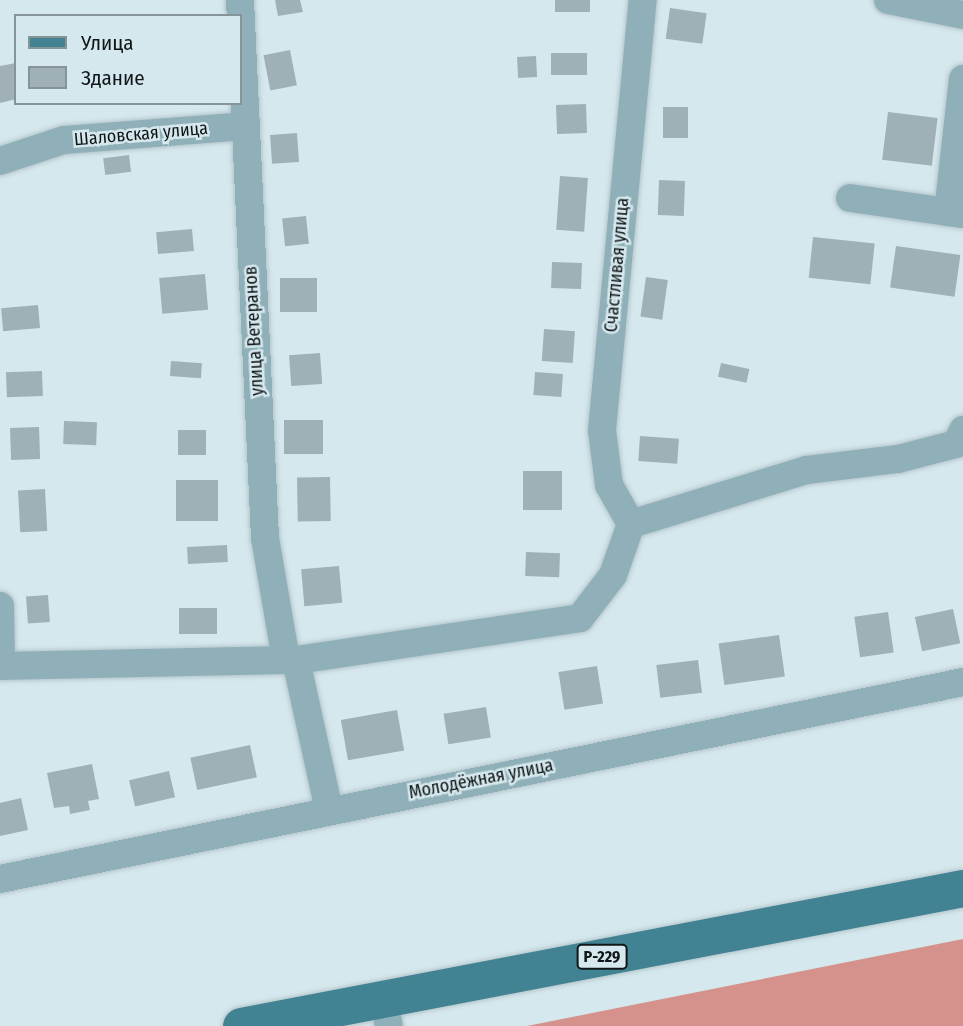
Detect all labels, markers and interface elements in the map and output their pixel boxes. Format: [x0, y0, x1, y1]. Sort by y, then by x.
legend [14, 14, 242, 105]
text: Улица [81, 30, 134, 56]
text: Здание [81, 65, 145, 91]
street label: Шаловская улица [73, 117, 209, 151]
street label: Счастливая улица [600, 197, 634, 333]
street label: улица Ветеранов [240, 266, 268, 396]
street label: Молодёжная улица [407, 754, 555, 804]
road number: Р-229 [576, 945, 628, 970]

